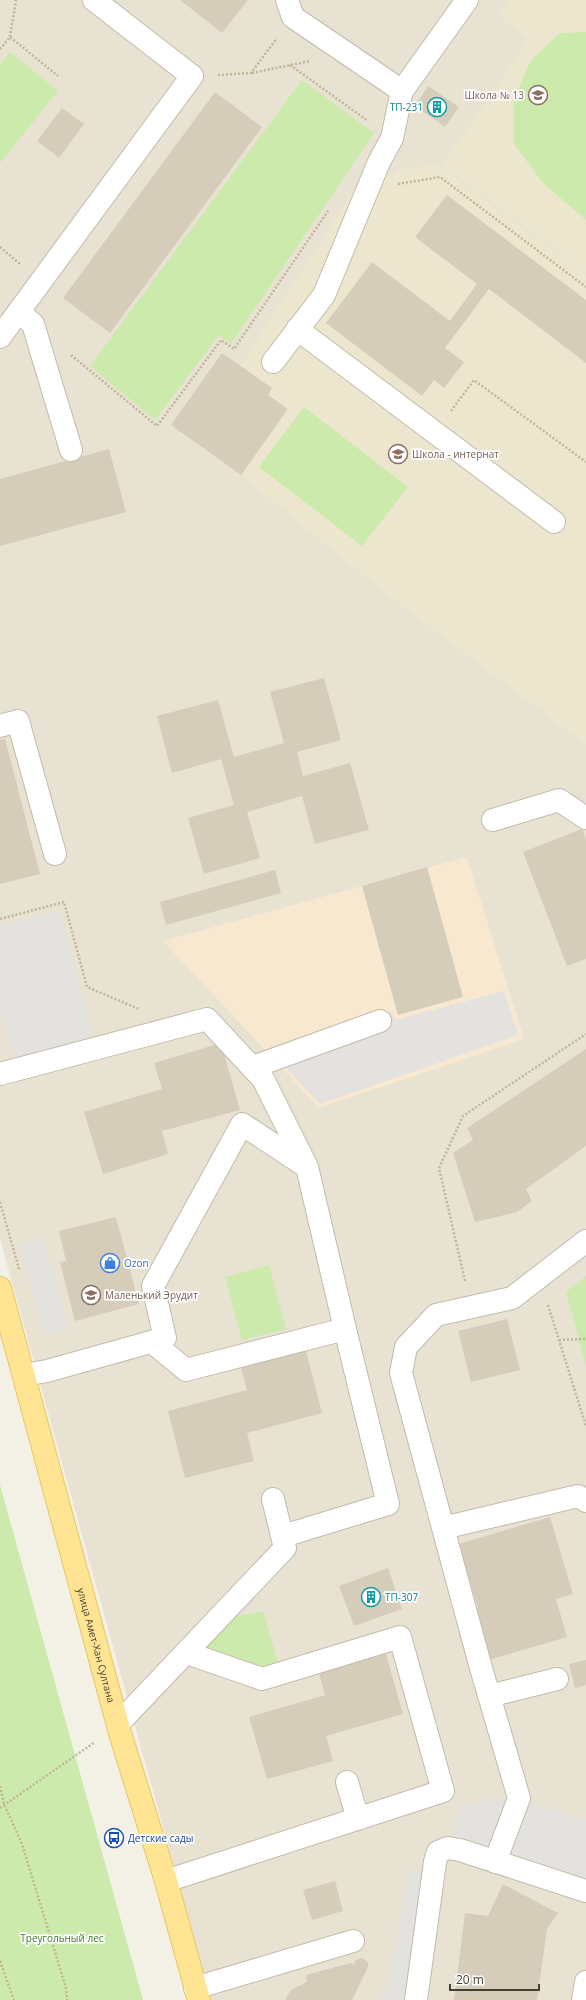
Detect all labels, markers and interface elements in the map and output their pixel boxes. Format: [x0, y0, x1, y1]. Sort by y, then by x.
school or university icon: Школа № 13 [527, 84, 549, 106]
place label: Школа № 13 [464, 88, 524, 102]
building icon: ТП-231 [426, 96, 448, 118]
place label: ТП-231 [390, 100, 423, 114]
school or university icon: Школа - интернат [387, 443, 409, 465]
place label: Школа - интернат [412, 447, 499, 461]
shop icon: Ozon [99, 1252, 121, 1274]
place label: Ozon [124, 1256, 149, 1270]
school or university icon: Маленький Эрудит [80, 1284, 102, 1306]
place label: Маленький Эрудит [105, 1288, 198, 1302]
street label: улица Амет-Хан Султана [74, 1586, 118, 1704]
building icon: ТП-307 [360, 1586, 382, 1608]
place label: ТП-307 [385, 1590, 418, 1604]
bus stop icon: Детские сады [103, 1827, 125, 1849]
place label: Детские сады [128, 1831, 193, 1845]
park label: Треугольный лес [20, 1931, 104, 1945]
scale bar [450, 1966, 539, 1992]
text: 20 m [456, 1971, 484, 1988]

